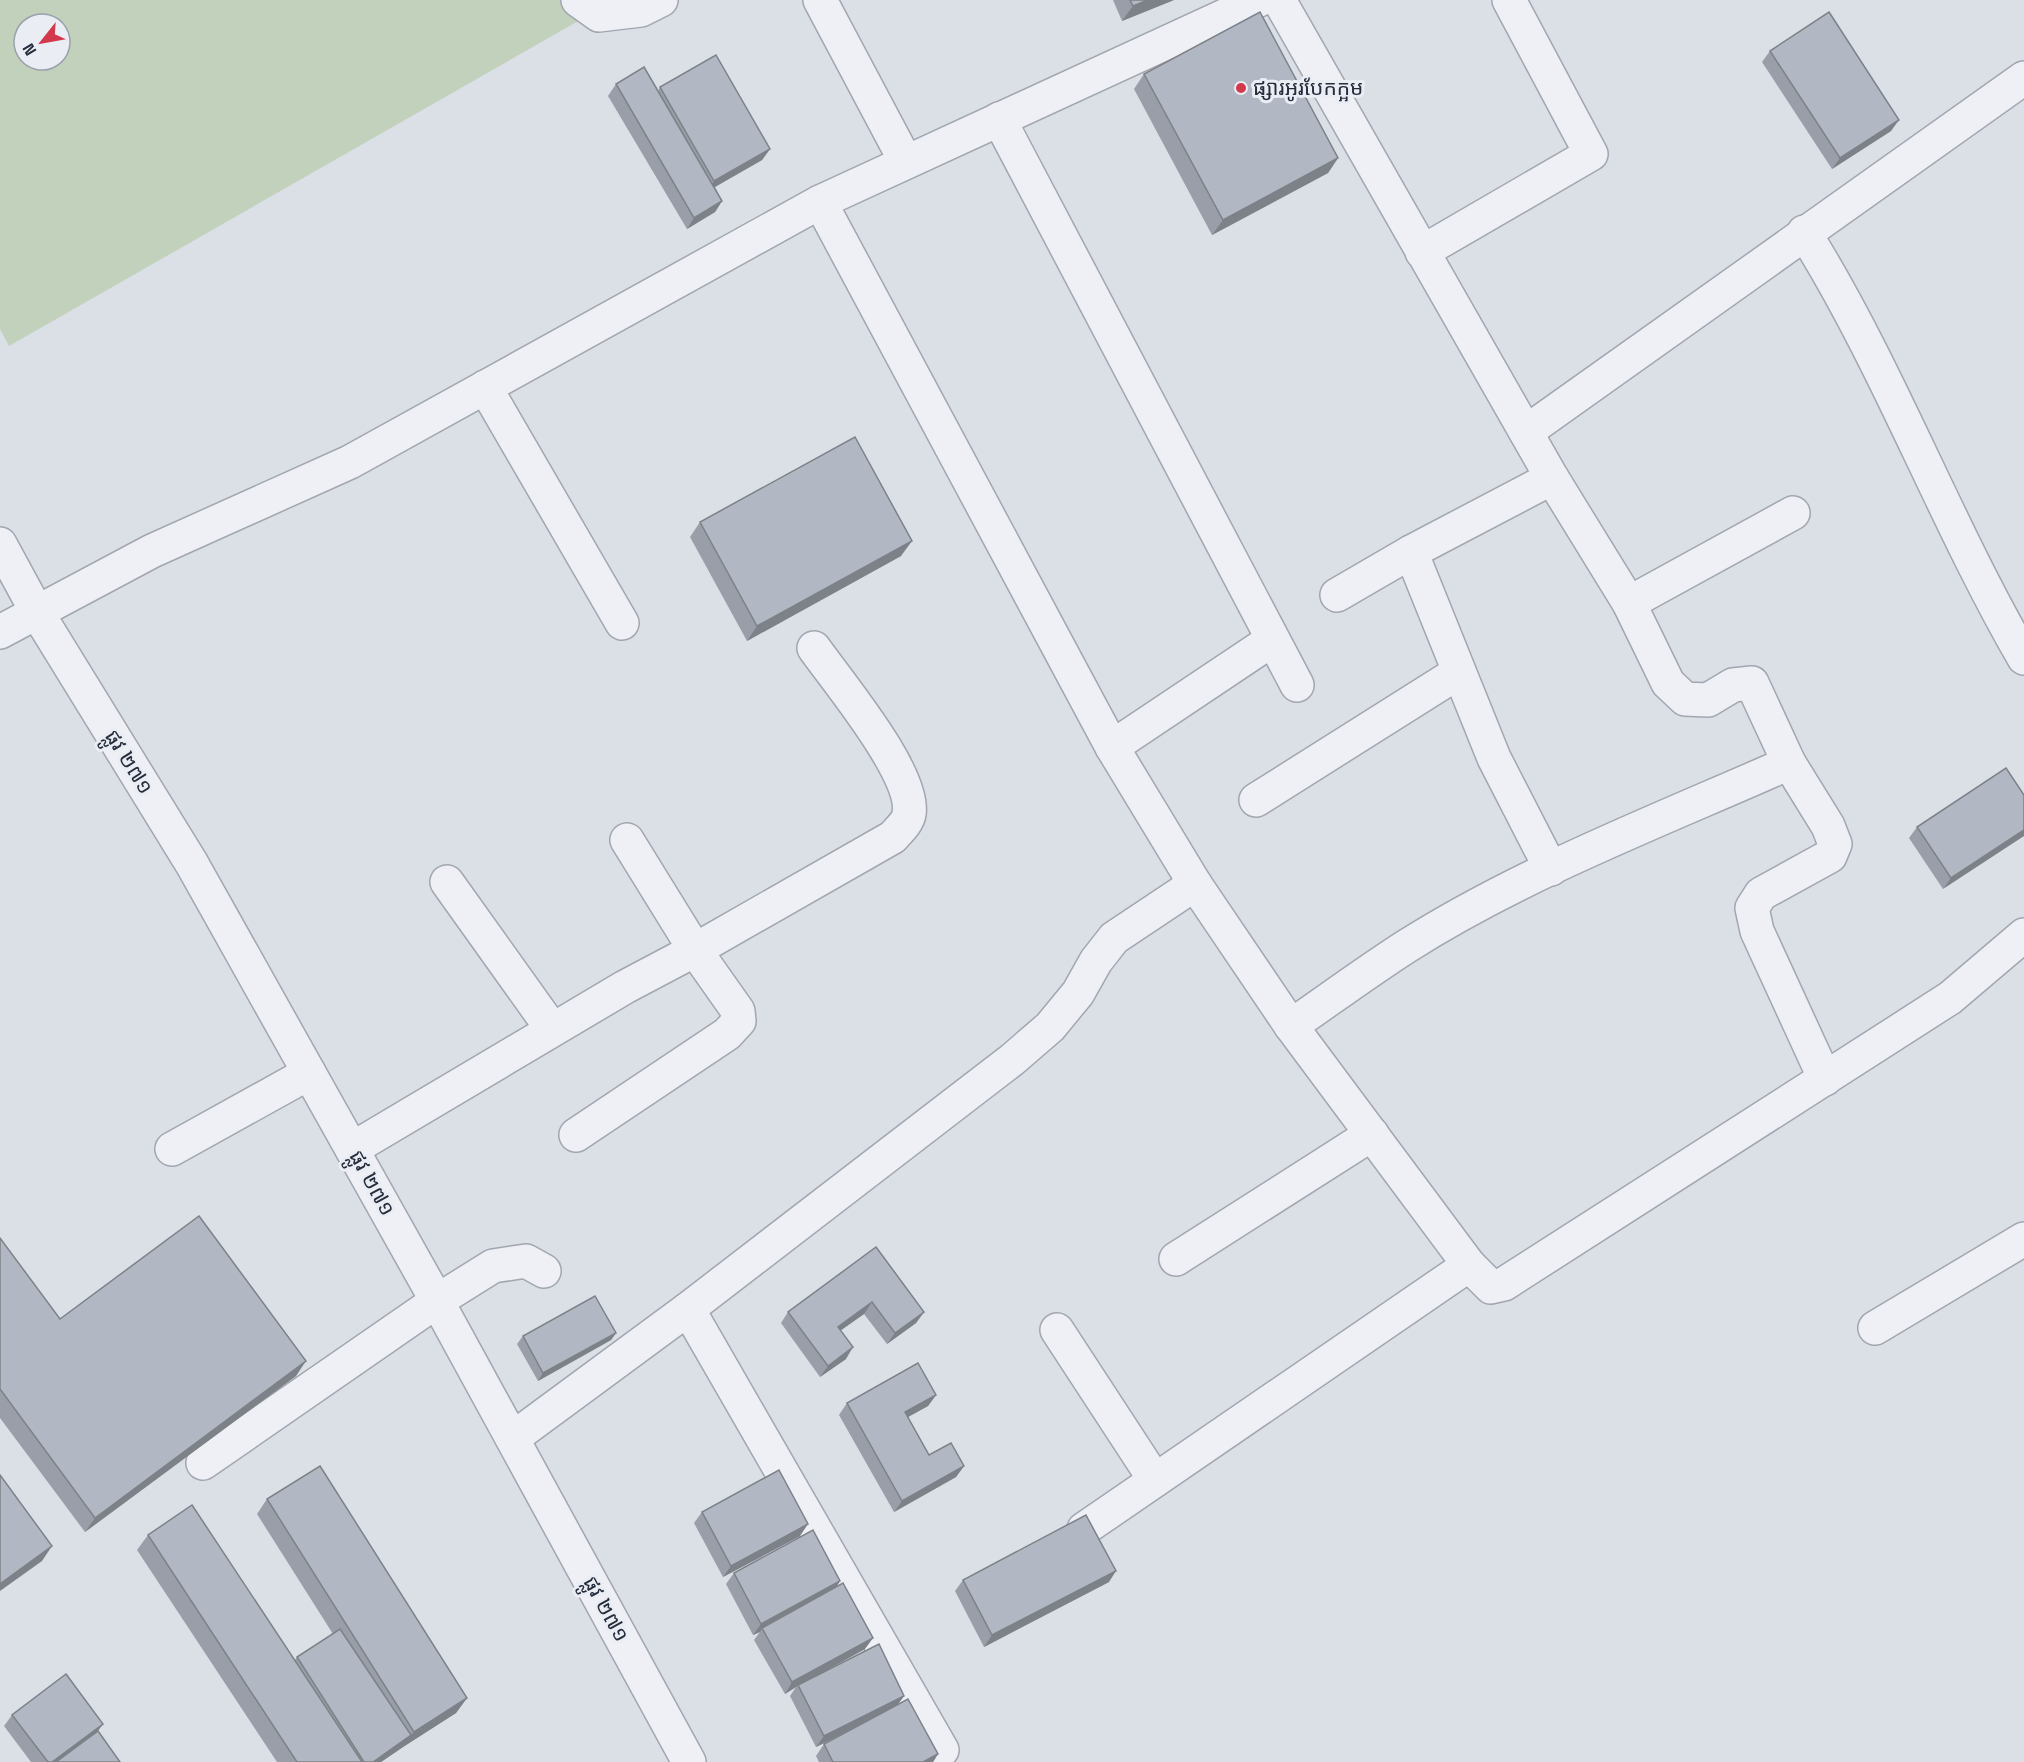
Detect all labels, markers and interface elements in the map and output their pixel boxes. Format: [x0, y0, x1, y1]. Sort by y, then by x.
north arrow [12, 12, 72, 72]
text: N [18, 39, 41, 59]
place label: ផ្សារអូរបែកក្អម [1253, 74, 1363, 102]
marker: ផ្សារអូរបែកក្អម [1234, 81, 1248, 95]
street label: ផ្លូវ ២៧១ [94, 724, 160, 802]
street label: ផ្លូវ ២៧១ [338, 1145, 401, 1223]
street label: ផ្លូវ ២៧១ [572, 1571, 635, 1649]

